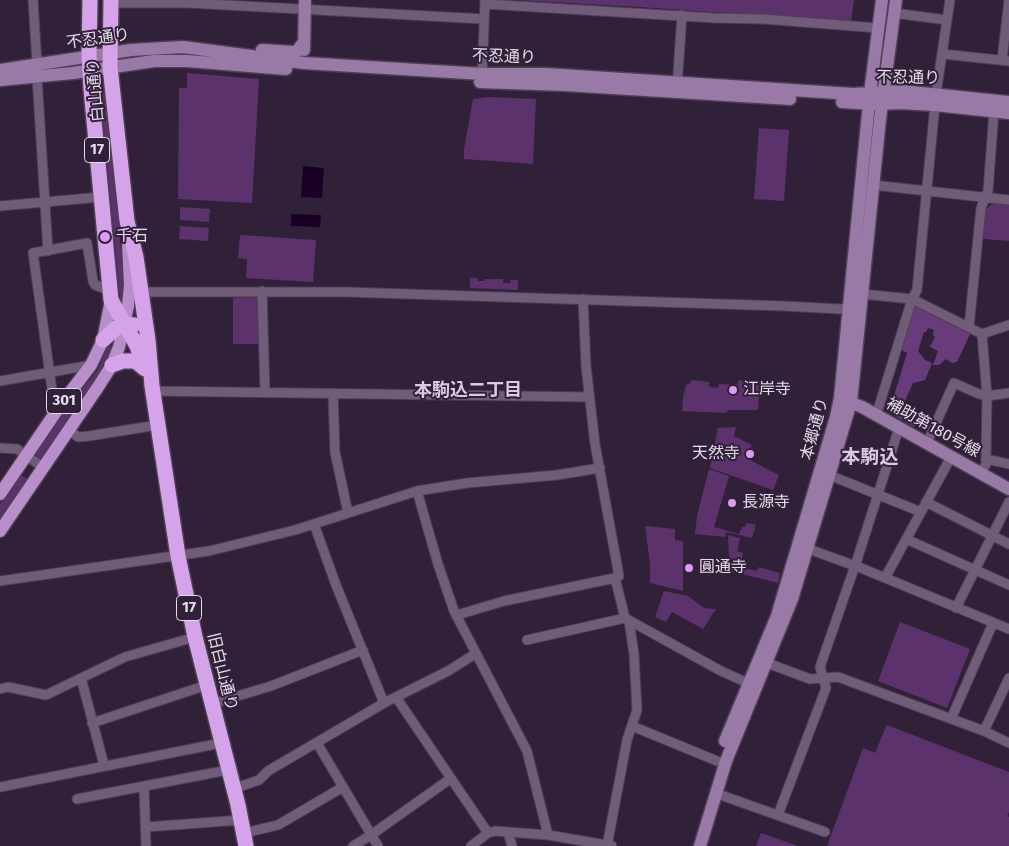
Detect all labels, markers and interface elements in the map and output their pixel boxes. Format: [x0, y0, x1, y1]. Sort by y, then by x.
street label: 不忍通り [65, 25, 131, 53]
street label: 不忍通り [472, 46, 536, 68]
street label: 白山通り [84, 57, 108, 123]
street label: 不忍通り [876, 68, 940, 88]
road number: 17 [84, 138, 110, 162]
place label: 千石 [116, 227, 148, 247]
marker: 千石 [98, 230, 112, 244]
district label: 本駒込二丁目 [414, 380, 522, 402]
place label: 江岸寺 [743, 380, 791, 400]
marker: 江岸寺 [727, 384, 739, 396]
road number: 301 [46, 388, 82, 414]
street label: 補助第180号線 [883, 394, 983, 462]
street label: 本郷通り [797, 396, 833, 462]
place label: 天然寺 [692, 444, 740, 464]
district label: 本駒込 [842, 447, 898, 469]
marker: 天然寺 [744, 448, 756, 460]
place label: 長源寺 [742, 493, 790, 513]
marker: 長源寺 [726, 497, 738, 509]
place label: 圓通寺 [699, 558, 747, 578]
marker: 圓通寺 [683, 562, 695, 574]
road number: 17 [176, 596, 202, 620]
street label: 旧白山通り [203, 631, 241, 713]

